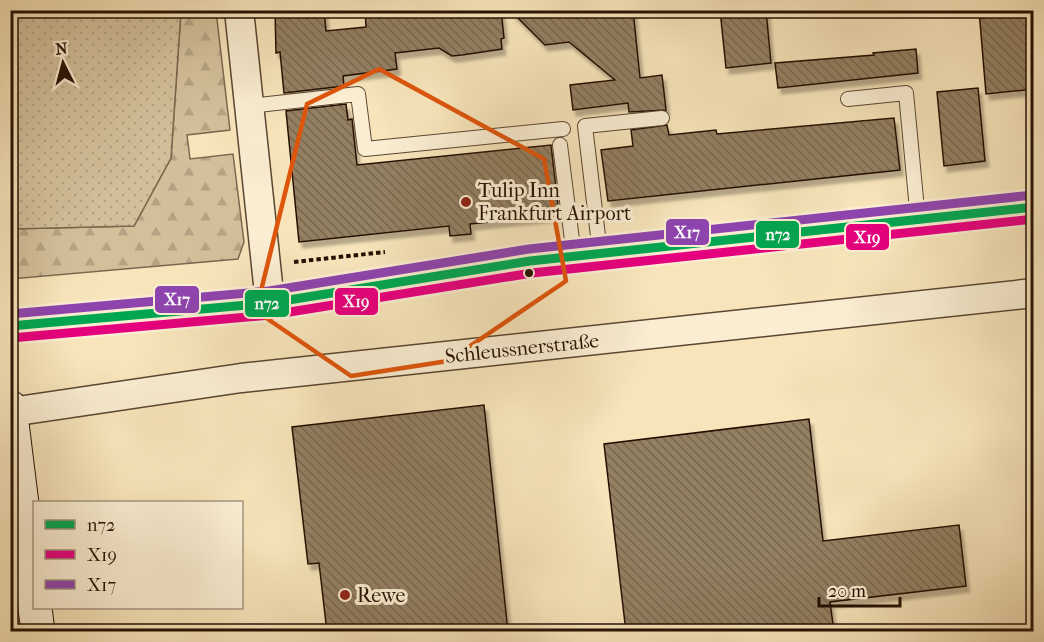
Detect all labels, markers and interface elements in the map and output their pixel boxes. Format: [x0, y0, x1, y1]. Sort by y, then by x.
north arrow [33, 33, 93, 93]
text: N [54, 38, 69, 59]
place label: Tulip Inn Frankfurt Airport [478, 179, 631, 225]
marker: Tulip Inn Frankfurt Airport [459, 195, 473, 209]
line badge: X17 [665, 218, 710, 246]
line badge: n72 [755, 220, 800, 249]
text: X17 [673, 223, 700, 242]
line badge: X19 [845, 223, 890, 251]
text: n72 [764, 225, 791, 244]
text: X19 [853, 228, 880, 248]
unlabelled marker [523, 267, 535, 279]
line badge: X17 [154, 285, 200, 314]
line badge: X19 [334, 287, 379, 316]
line badge: n72 [244, 289, 290, 318]
text: X17 [163, 290, 190, 309]
text: X19 [342, 292, 369, 312]
text: n72 [253, 294, 280, 313]
street label: Schleussnerstraße [444, 329, 600, 368]
legend [33, 501, 243, 609]
text: n72 [87, 515, 115, 536]
text: X19 [87, 545, 117, 566]
scale bar [819, 570, 900, 608]
text: X17 [87, 575, 116, 596]
text: 20 m [828, 581, 866, 602]
place label: Rewe [357, 584, 405, 607]
marker: Rewe [338, 588, 352, 602]

